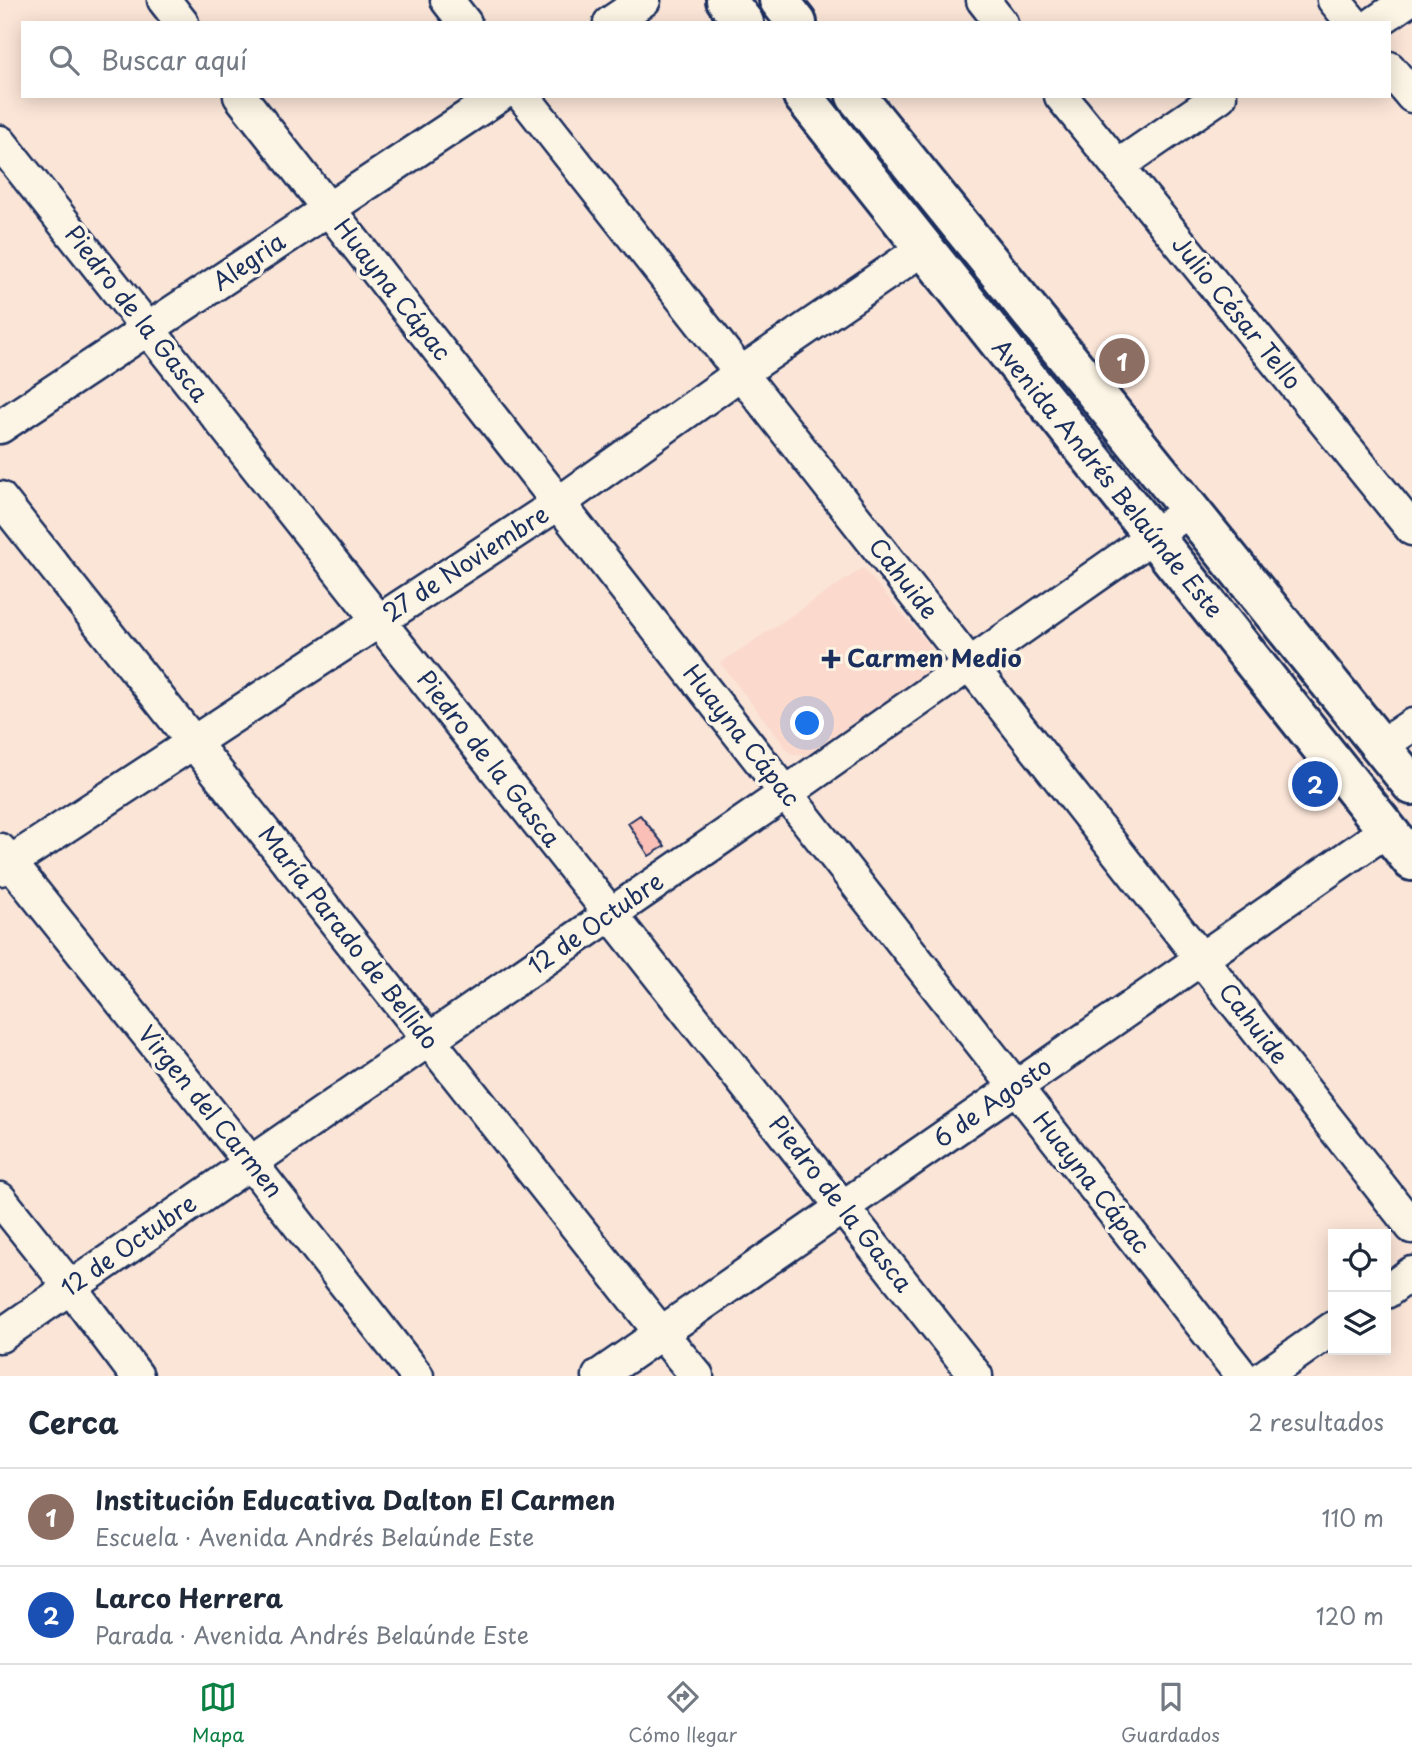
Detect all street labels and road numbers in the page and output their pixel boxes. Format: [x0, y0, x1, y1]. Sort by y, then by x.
street label: Huayna Cápac [326, 210, 461, 368]
street label: Piedro de la Gasca [57, 217, 218, 409]
street label: Alegria [204, 223, 292, 298]
street label: Julio César Tello [1164, 227, 1311, 397]
street label: Avenida Andrés Belaúnde Este [984, 330, 1233, 625]
street label: 27 de Noviembre [375, 495, 555, 630]
street label: Cahuide [861, 529, 948, 626]
street label: Huayna Cápac [675, 656, 810, 814]
street label: Piedro de la Gasca [409, 662, 570, 854]
street label: María Parado de Bellido [251, 817, 449, 1056]
street label: 12 de Octubre [520, 862, 670, 983]
street label: Cahuide [1211, 974, 1298, 1071]
street label: Virgen del Carmen [131, 1017, 293, 1205]
street label: 6 de Agosto [926, 1047, 1058, 1155]
street label: Huayna Cápac [1025, 1103, 1160, 1261]
street label: Piedro de la Gasca [761, 1107, 922, 1299]
street label: 12 de Octubre [53, 1184, 203, 1305]

